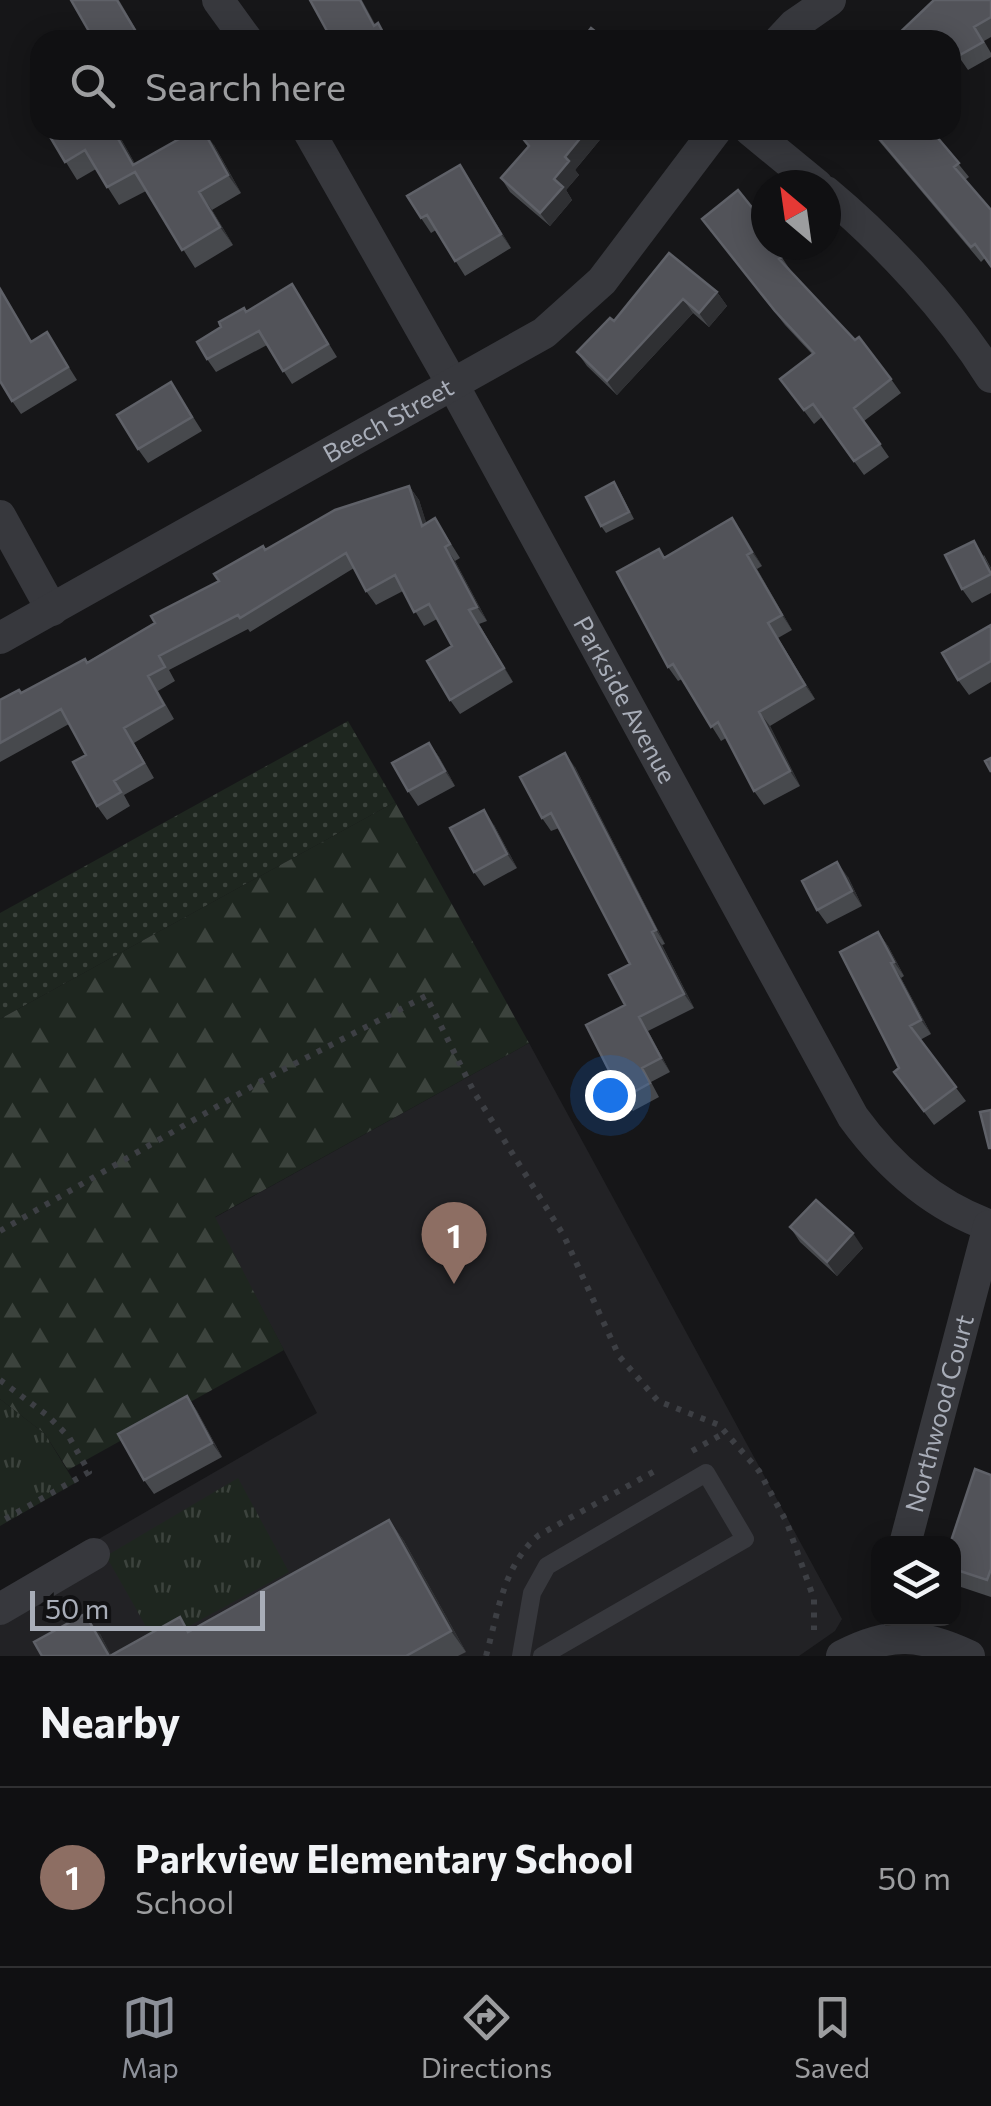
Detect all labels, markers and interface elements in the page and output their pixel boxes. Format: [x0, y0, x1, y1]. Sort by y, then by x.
search box [30, 30, 961, 140]
icon: search [65, 58, 120, 113]
text: Search here [145, 62, 346, 109]
north arrow [751, 170, 841, 260]
street label: Beech Street [317, 371, 458, 468]
street label: Parkside Avenue [568, 610, 684, 788]
your location [585, 1070, 636, 1121]
pin: 1 [422, 1202, 486, 1284]
street label: Northwood Court [898, 1311, 979, 1515]
map controls [871, 1536, 961, 1626]
button: layers [871, 1536, 961, 1626]
scale bar [30, 1586, 265, 1630]
text: 50 m [45, 1591, 109, 1625]
text: Nearby [40, 1695, 180, 1747]
text: Parkview Elementary School [135, 1834, 634, 1881]
text: 1 [65, 1857, 80, 1897]
text: 50 m [878, 1857, 951, 1897]
text: School [135, 1881, 234, 1921]
tab: Map [121, 1990, 179, 2084]
tab: Directions [421, 1990, 552, 2084]
tab: Saved [794, 1990, 870, 2084]

